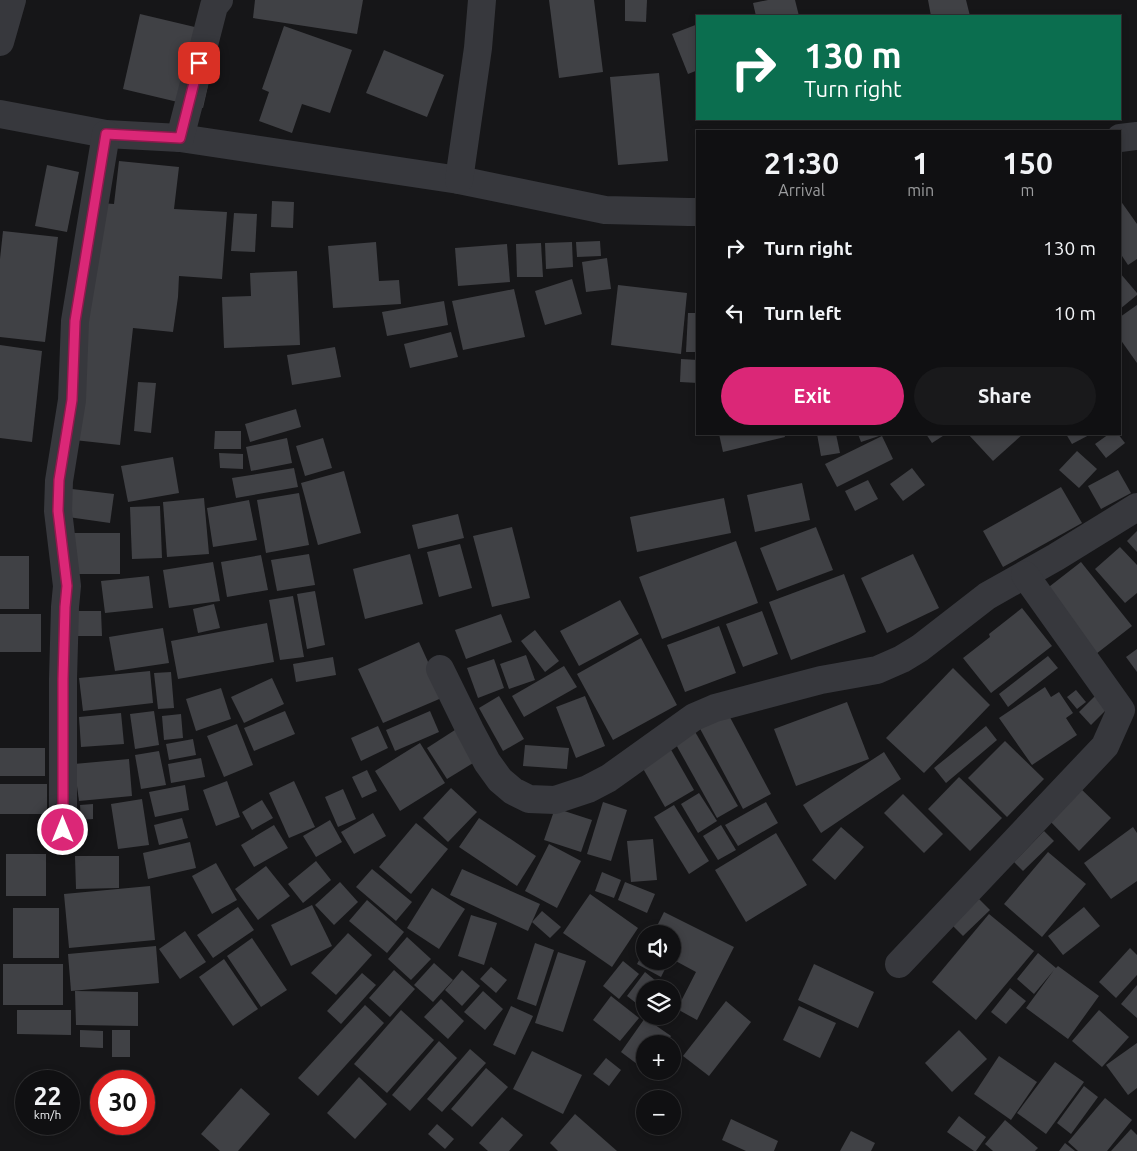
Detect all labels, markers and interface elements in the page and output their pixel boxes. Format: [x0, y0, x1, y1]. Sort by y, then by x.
icon: right [721, 35, 786, 100]
text: 130 m [804, 35, 902, 75]
pin [178, 42, 220, 84]
icon: arrive [185, 49, 213, 77]
text: Turn right [804, 76, 902, 101]
text: 21:30 [764, 146, 839, 180]
text: 1 [912, 146, 929, 180]
text: 150 [1002, 146, 1053, 180]
text: Arrival [778, 181, 825, 199]
text: min [907, 181, 934, 199]
text: m [1021, 181, 1034, 199]
icon: right [721, 234, 749, 262]
text: Turn right [764, 237, 852, 259]
text: 130 m [1043, 237, 1096, 259]
icon: left [721, 299, 749, 327]
text: Turn left [764, 302, 842, 324]
text: 10 m [1054, 302, 1096, 324]
button: Exit [721, 367, 904, 425]
button: Share [914, 367, 1096, 425]
position arrow [36, 803, 88, 855]
map controls [636, 925, 681, 1135]
button: sound [636, 925, 681, 970]
button: layers [636, 980, 681, 1025]
button: + [636, 1035, 681, 1080]
speed limit sign: 30 [90, 1070, 155, 1135]
text: 22 [33, 1082, 62, 1110]
button: − [636, 1090, 681, 1135]
text: km/h [34, 1108, 61, 1121]

